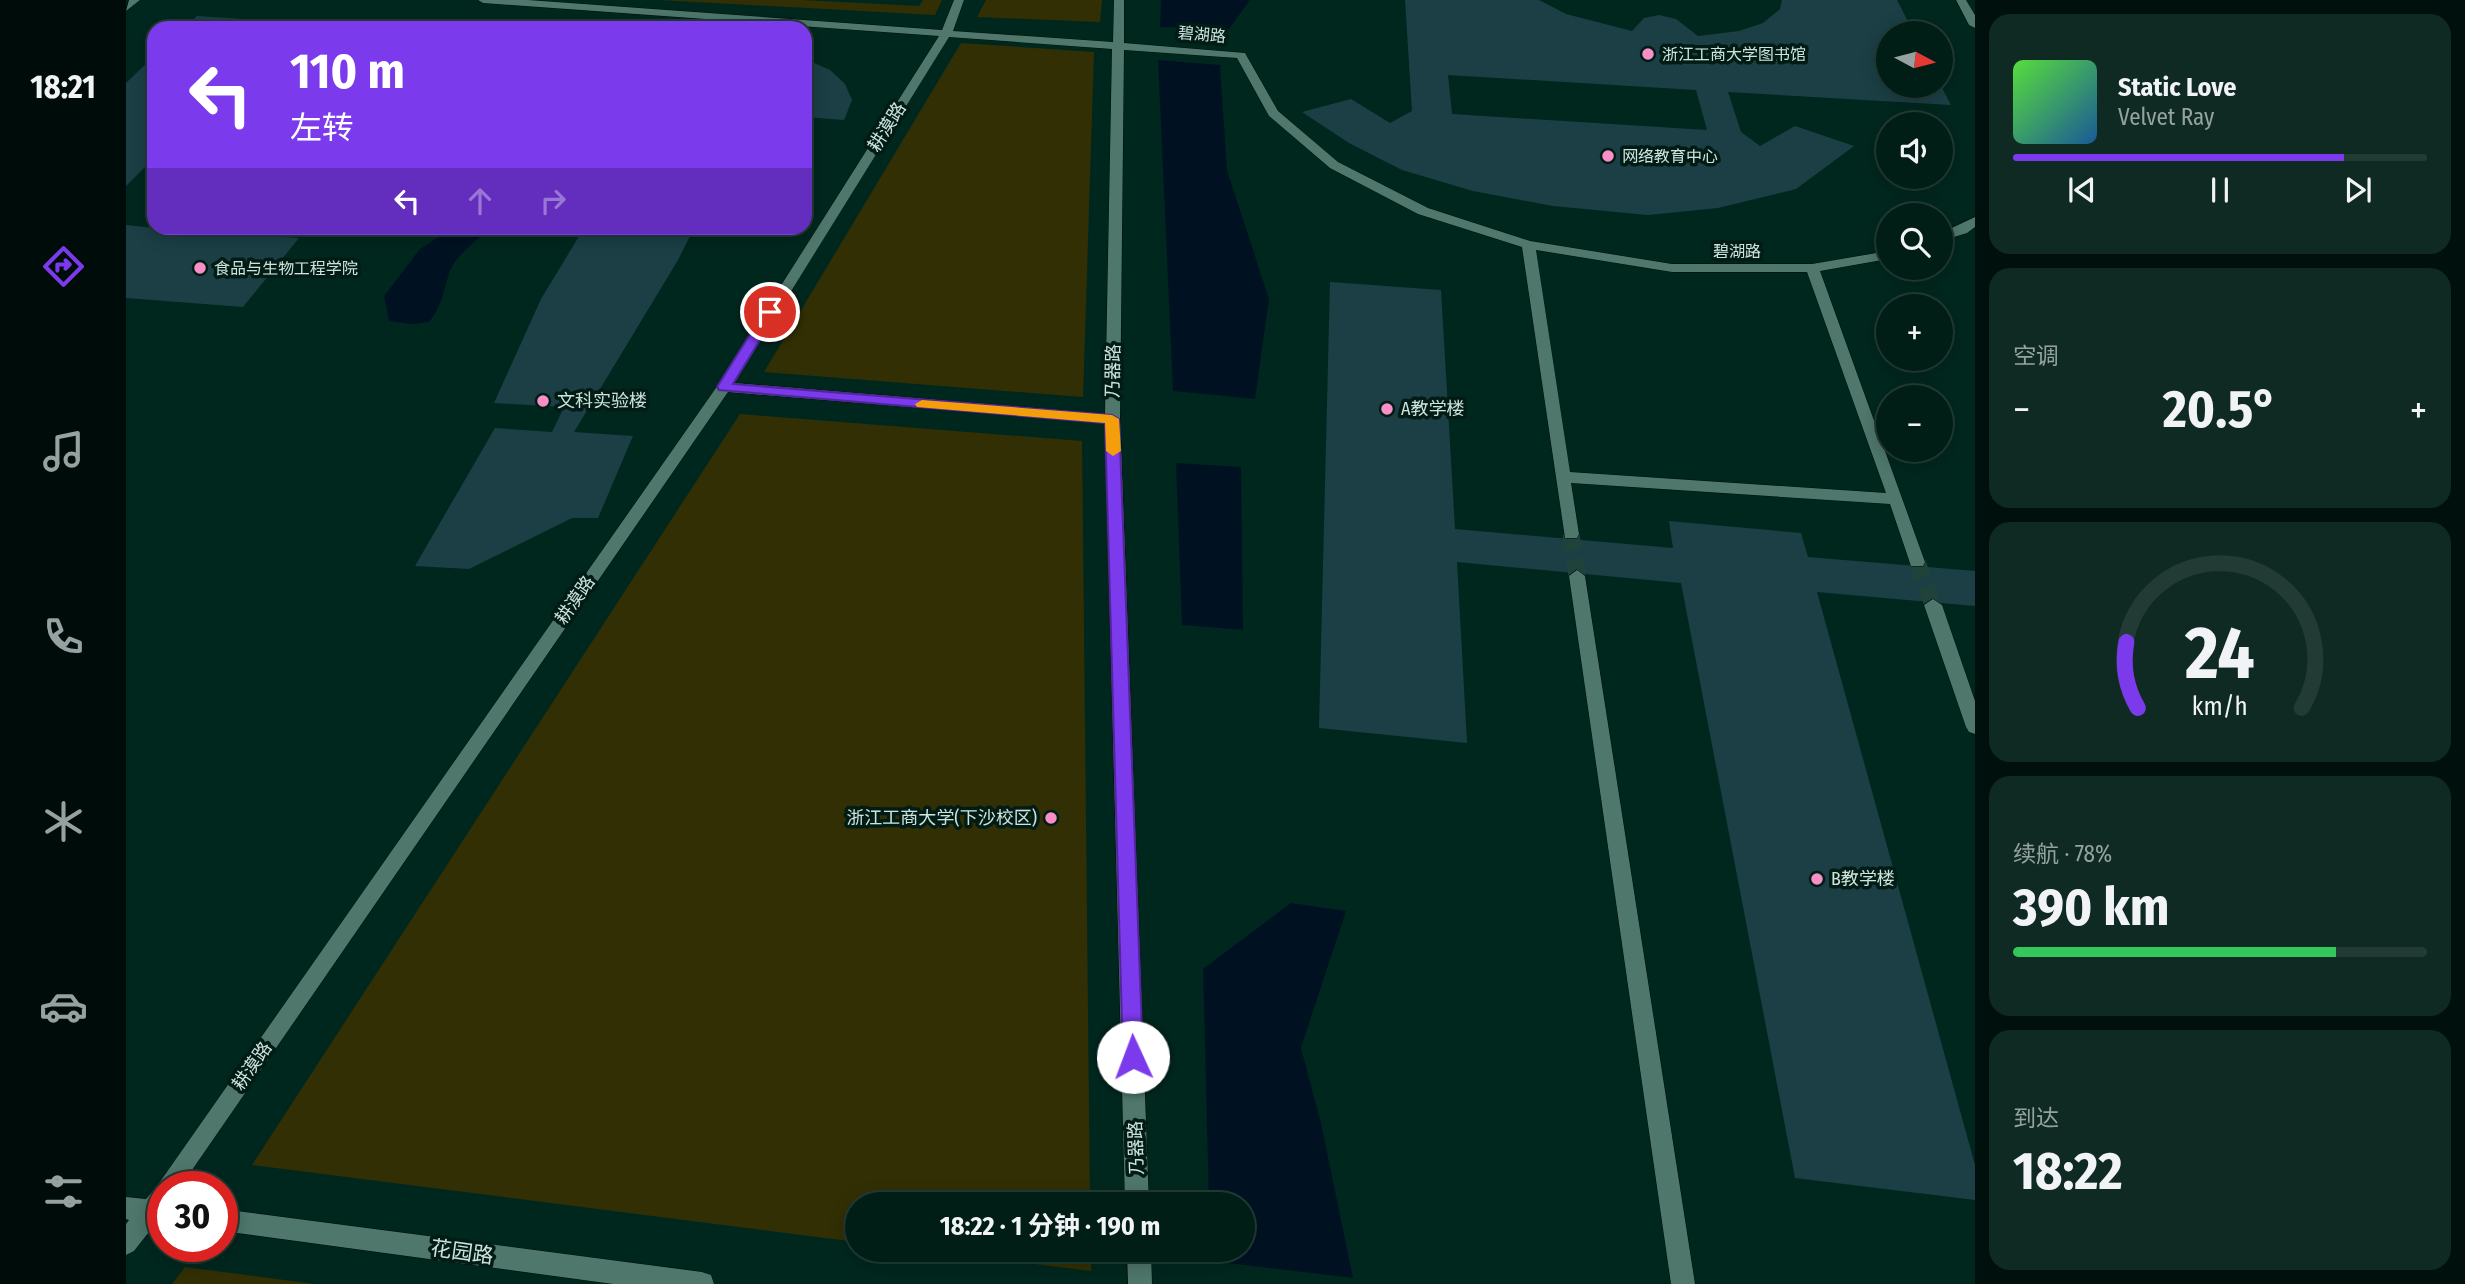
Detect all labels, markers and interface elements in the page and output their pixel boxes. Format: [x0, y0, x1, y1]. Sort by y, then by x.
north arrow [1876, 21, 1953, 98]
map controls [1876, 21, 1953, 462]
street label: 碧湖路 [1177, 23, 1227, 46]
text: 110 m [290, 42, 405, 101]
place label: 浙江工商大学图书馆 [1662, 45, 1806, 64]
marker: 浙江工商大学图书馆 [1640, 46, 1656, 62]
icon: left [175, 49, 266, 140]
text: 18:21 [30, 68, 96, 106]
text: Static Love [2118, 72, 2236, 103]
street label: 耕漠路 [863, 98, 911, 156]
text: Velvet Ray [2118, 103, 2214, 131]
text: 左转 [290, 109, 354, 147]
button: sound [1876, 112, 1953, 189]
place label: 网络教育中心 [1622, 147, 1718, 166]
marker: 网络教育中心 [1600, 148, 1616, 164]
icon: previous [2063, 171, 2101, 209]
icon: pause [2201, 171, 2239, 209]
icon: next [2339, 171, 2377, 209]
icon: left [388, 182, 426, 220]
icon: ahead [461, 182, 499, 220]
icon: right [534, 182, 572, 220]
button: search [1876, 203, 1953, 280]
icon: directions [39, 242, 88, 291]
street label: 碧湖路 [1713, 242, 1761, 261]
place label: 食品与生物工程学院 [214, 259, 358, 278]
marker: 食品与生物工程学院 [192, 260, 208, 276]
pin [740, 282, 800, 342]
icon: arrive [751, 293, 789, 331]
button: + [1876, 294, 1953, 371]
text: 空调 [2013, 342, 2059, 370]
street label: 乃器路 [1102, 344, 1124, 398]
text: 20.5° [2163, 378, 2277, 441]
button: − [1876, 385, 1953, 462]
text: − [2013, 387, 2030, 433]
text: + [2410, 387, 2427, 433]
place label: 文科实验楼 [557, 390, 647, 412]
marker: 文科实验楼 [535, 393, 551, 409]
place label: A教学楼 [1401, 398, 1464, 420]
marker: A教学楼 [1379, 401, 1395, 417]
icon: music [39, 427, 88, 476]
street label: 耕漠路 [551, 572, 599, 628]
text: 24 [2184, 610, 2255, 697]
icon: phone [39, 612, 88, 661]
text: km/h [2192, 692, 2248, 722]
icon: climate [39, 797, 88, 846]
place label: 浙江工商大学(下沙校区) [846, 807, 1037, 829]
marker: 浙江工商大学(下沙校区) [1043, 810, 1059, 826]
text: 续航 · 78% [2013, 840, 2112, 868]
place label: B教学楼 [1831, 868, 1895, 890]
marker: B教学楼 [1809, 871, 1825, 887]
text: 390 km [2013, 876, 2169, 939]
icon: car [39, 982, 88, 1031]
position arrow [1096, 1020, 1170, 1094]
street label: 耕漠路 [228, 1038, 276, 1094]
text: 到达 [2013, 1104, 2059, 1132]
street label: 乃器路 [1124, 1121, 1148, 1175]
text: 18:22 [2013, 1140, 2123, 1203]
icon: filters [39, 1167, 88, 1216]
speed limit sign: 30 [147, 1171, 238, 1262]
text: 18:22 · 1 分钟 · 190 m [940, 1211, 1160, 1242]
street label: 花园路 [429, 1235, 495, 1269]

